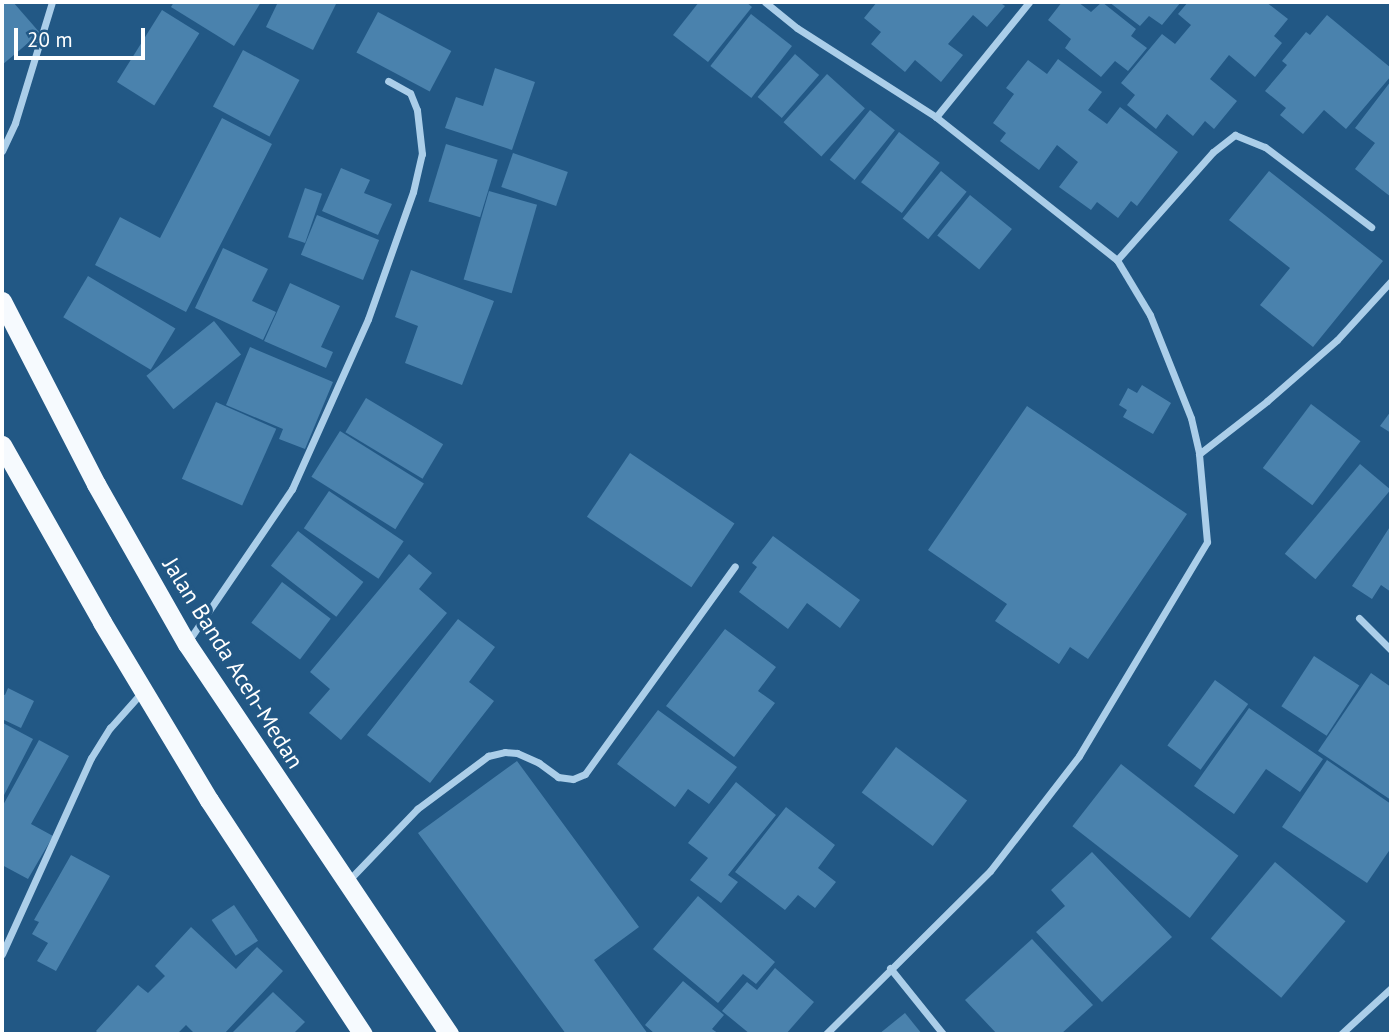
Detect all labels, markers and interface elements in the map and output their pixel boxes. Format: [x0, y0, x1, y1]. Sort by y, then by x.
scale bar [18, 14, 149, 58]
text: 20 m [27, 26, 73, 53]
street label: Jalan Banda Aceh-Medan [157, 552, 309, 774]

